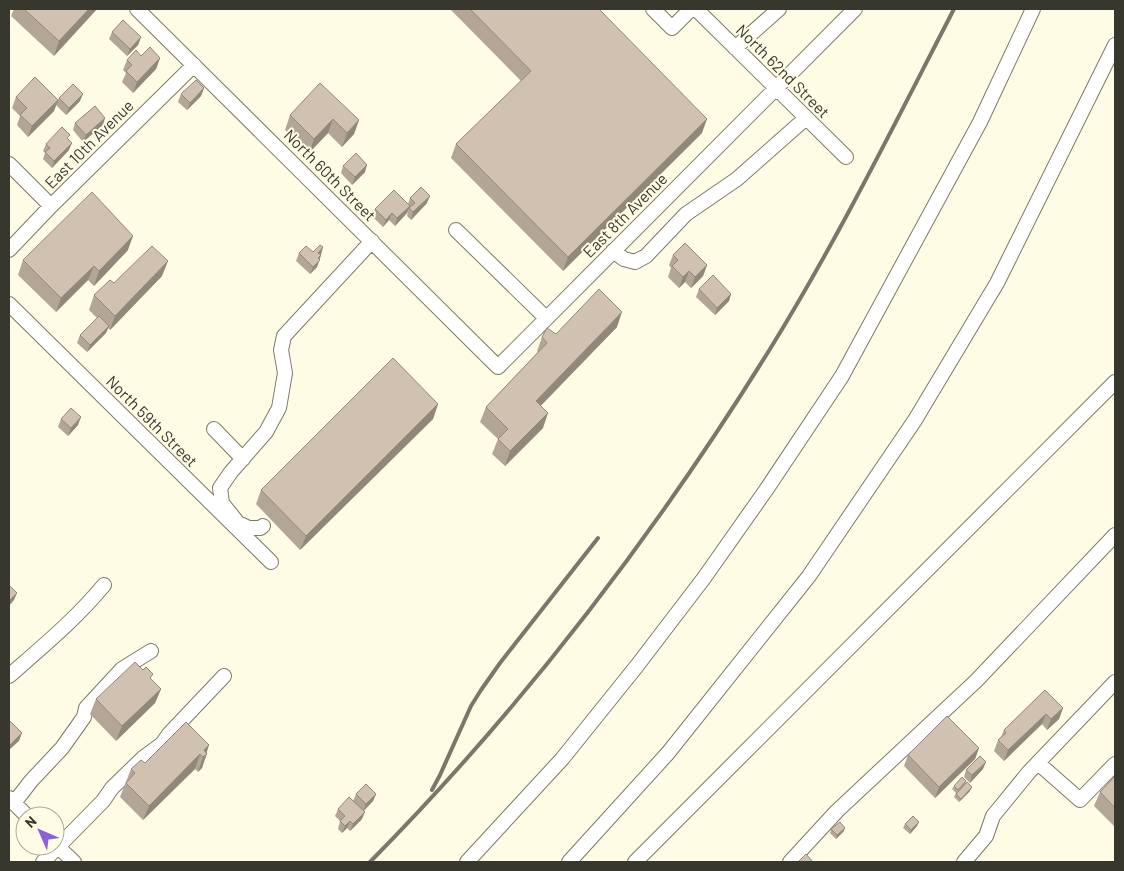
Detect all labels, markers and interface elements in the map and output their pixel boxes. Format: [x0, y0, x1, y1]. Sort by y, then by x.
street label: North 62nd Street [733, 20, 834, 121]
street label: East 10th Avenue [40, 95, 137, 192]
street label: North 60th Street [281, 125, 380, 224]
street label: East 8th Avenue [579, 169, 671, 261]
street label: North 59th Street [103, 371, 202, 470]
north arrow [15, 806, 65, 856]
text: N [21, 812, 40, 831]

